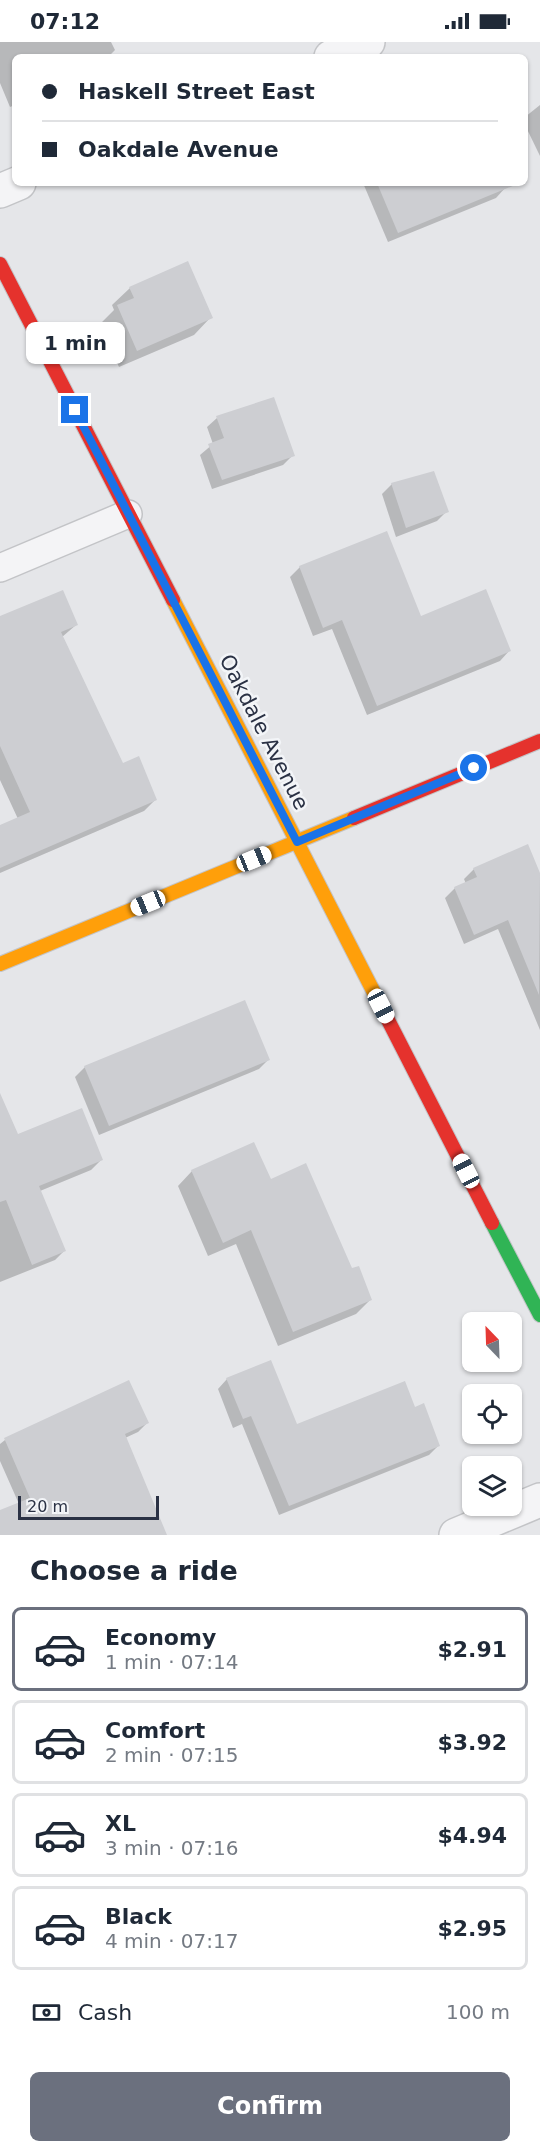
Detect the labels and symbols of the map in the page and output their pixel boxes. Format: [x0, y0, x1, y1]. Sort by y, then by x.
callout: 1 min [26, 323, 124, 365]
route end [61, 396, 88, 423]
street label: Oakdale Avenue [214, 650, 314, 814]
route start [460, 754, 487, 781]
car [234, 844, 274, 874]
car [128, 888, 168, 918]
car [365, 986, 397, 1026]
car [450, 1151, 482, 1191]
north arrow [462, 1312, 522, 1372]
scale bar [18, 1493, 159, 1520]

